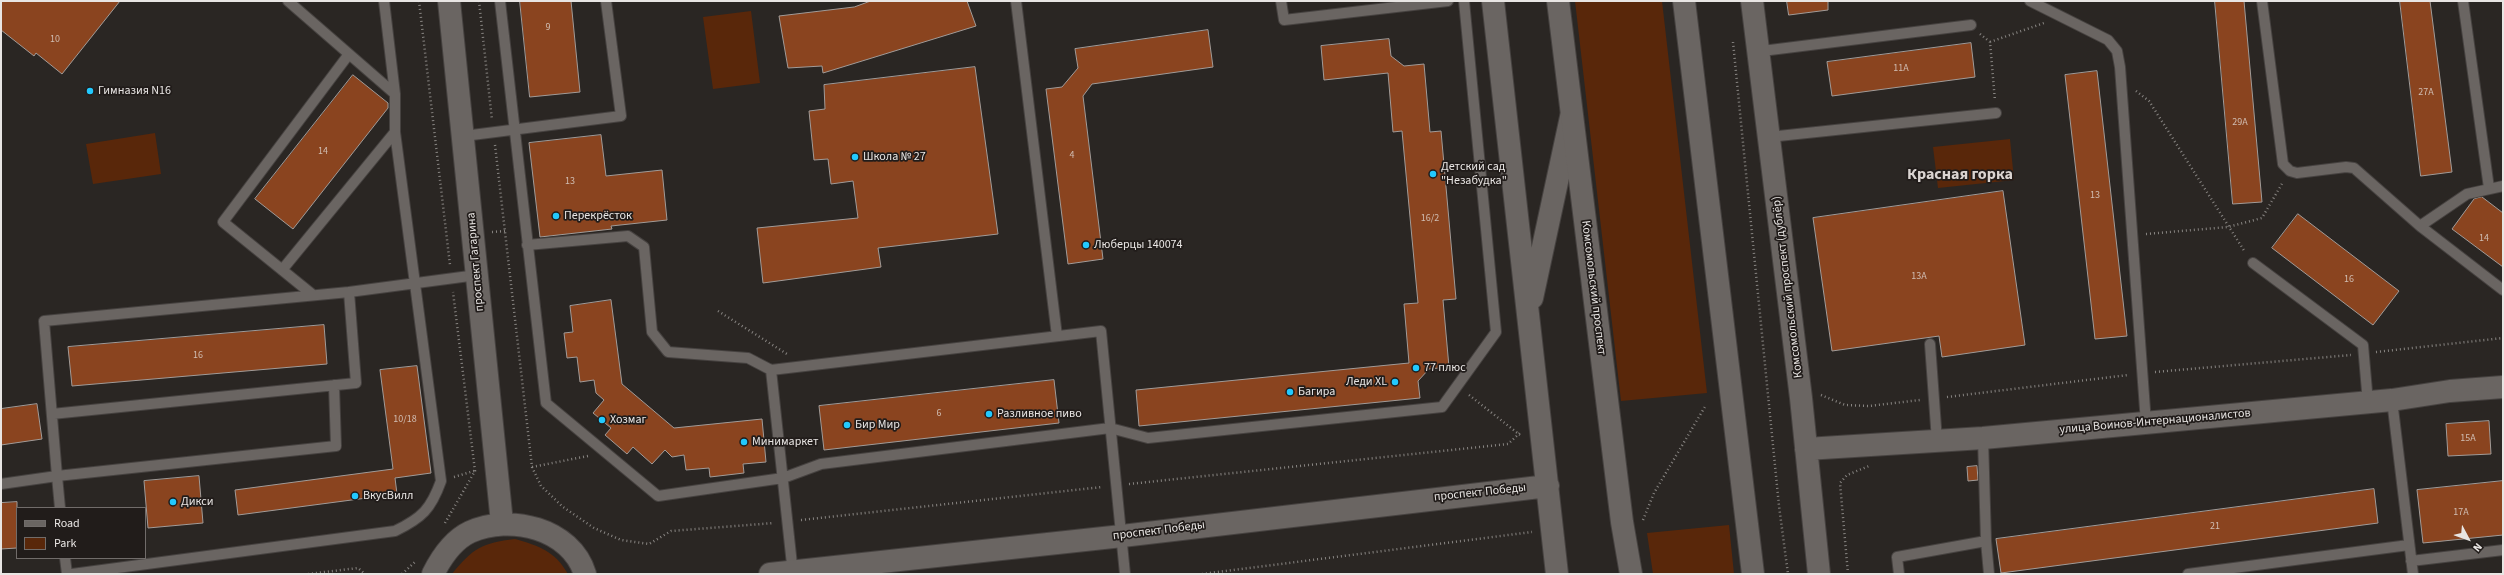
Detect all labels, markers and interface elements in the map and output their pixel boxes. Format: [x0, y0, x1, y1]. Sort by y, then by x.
house number: 9 [546, 22, 550, 34]
house number: 10 [50, 34, 60, 46]
house number: 11А [1893, 63, 1909, 75]
place label: Гимназия N16 [98, 84, 171, 98]
marker: Гимназия N16 [85, 86, 95, 96]
house number: 27А [2418, 87, 2434, 99]
house number: 29А [2232, 117, 2248, 129]
house number: 14 [318, 146, 328, 158]
place label: Школа № 27 [863, 150, 926, 164]
house number: 4 [1070, 150, 1074, 162]
marker: Школа № 27 [850, 152, 860, 162]
place label: Детский сад "Незабудка" [1441, 160, 1507, 188]
district label: Красная горка [1907, 165, 2013, 185]
marker: Детский сад "Незабудка" [1428, 169, 1438, 179]
house number: 13 [565, 176, 575, 188]
house number: 13 [2090, 190, 2100, 202]
street label: Комсомольский проспект (дублёр) [1770, 195, 1806, 379]
place label: Перекрёсток [564, 209, 632, 223]
marker: Перекрёсток [551, 211, 561, 221]
street label: проспект Гагарина [465, 212, 487, 312]
house number: 16/2 [1421, 213, 1439, 225]
street label: Комсомольский проспект [1578, 220, 1608, 356]
house number: 14 [2479, 233, 2489, 245]
place label: Люберцы 140074 [1094, 238, 1183, 252]
marker: Люберцы 140074 [1081, 240, 1091, 250]
house number: 13А [1911, 271, 1927, 283]
house number: 16 [2344, 274, 2354, 286]
house number: 16 [193, 350, 203, 362]
place label: 77 плюс [1424, 361, 1466, 375]
marker: 77 плюс [1411, 363, 1421, 373]
place label: Леди XL [1346, 375, 1387, 389]
marker: Леди XL [1390, 377, 1400, 387]
place label: Багира [1298, 385, 1335, 399]
marker: Багира [1285, 387, 1295, 397]
street label: улица Воинов-Интернационалистов [2059, 406, 2251, 438]
place label: Разливное пиво [997, 407, 1082, 421]
house number: 6 [937, 408, 941, 420]
marker: Разливное пиво [984, 409, 994, 419]
place label: Хозмаг [610, 413, 646, 427]
house number: 10/18 [393, 414, 417, 426]
marker: Хозмаг [597, 415, 607, 425]
place label: Бир Мир [855, 418, 900, 432]
marker: Бир Мир [842, 420, 852, 430]
house number: 15А [2460, 433, 2476, 445]
place label: Минимаркет [752, 435, 818, 449]
marker: Минимаркет [739, 437, 749, 447]
street label: проспект Победы [1433, 481, 1527, 505]
place label: ВкусВилл [363, 489, 413, 503]
marker: ВкусВилл [350, 491, 360, 501]
place label: Дикси [181, 495, 214, 509]
marker: Дикси [168, 497, 178, 507]
legend [16, 507, 146, 559]
house number: 17А [2453, 507, 2469, 519]
text: Road [54, 515, 80, 532]
street label: проспект Победы [1112, 518, 1206, 544]
north arrow [2448, 519, 2488, 559]
house number: 21 [2210, 521, 2220, 533]
text: Park [54, 535, 76, 552]
text: N [2469, 540, 2486, 555]

